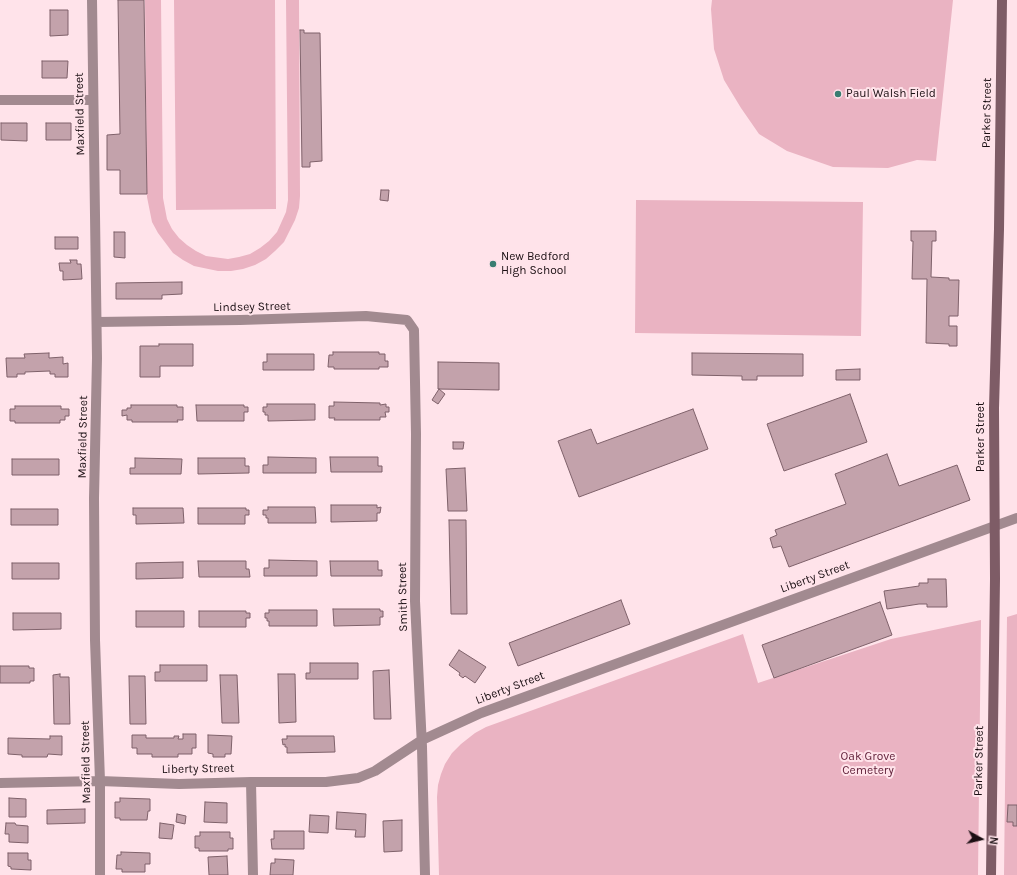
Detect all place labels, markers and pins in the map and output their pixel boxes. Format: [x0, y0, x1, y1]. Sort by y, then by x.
place label: Paul Walsh Field [846, 87, 936, 101]
marker: Paul Walsh Field [833, 89, 843, 99]
place label: New Bedford High School [501, 250, 570, 278]
marker: New Bedford High School [488, 259, 498, 269]

